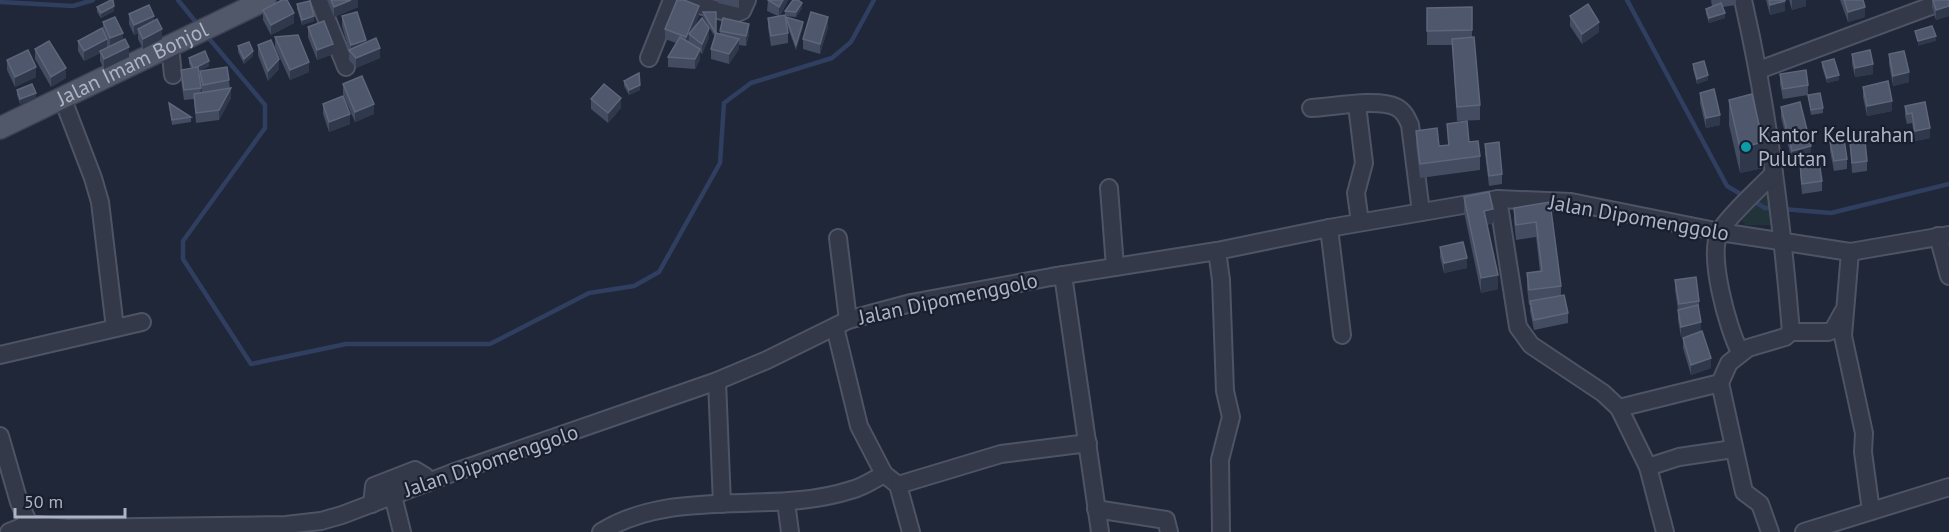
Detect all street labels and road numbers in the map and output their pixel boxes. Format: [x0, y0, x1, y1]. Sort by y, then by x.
street label: Jalan Imam Bonjol [51, 16, 212, 112]
street label: Jalan Dipomenggolo [1546, 188, 1731, 247]
street label: Jalan Dipomenggolo [855, 266, 1040, 331]
street label: Jalan Dipomenggolo [399, 418, 582, 503]

